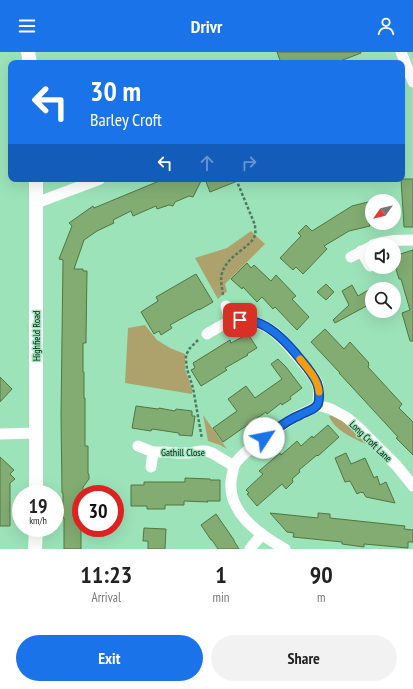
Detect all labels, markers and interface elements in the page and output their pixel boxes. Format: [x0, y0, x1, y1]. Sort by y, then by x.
icon: menu [16, 15, 38, 37]
text: Drivr [191, 15, 222, 38]
icon: person [375, 15, 397, 37]
text: 30 m [90, 72, 141, 109]
icon: left [24, 76, 76, 128]
text: Barley Croft [90, 108, 162, 131]
icon: left [154, 152, 176, 174]
icon: ahead [196, 152, 218, 174]
icon: right [238, 152, 260, 174]
north arrow [365, 194, 401, 230]
map controls [365, 194, 401, 318]
button: sound [365, 238, 401, 274]
button: search [365, 282, 401, 318]
pin [223, 303, 257, 337]
icon: arrive [229, 309, 251, 331]
street label: Highfield Road [30, 311, 43, 361]
position arrow [243, 417, 285, 459]
street label: Long Croft Lane [347, 418, 395, 465]
street label: Gathill Close [161, 446, 205, 459]
speed limit sign: 30 [72, 485, 124, 537]
text: 19 [28, 493, 48, 519]
text: km/h [29, 514, 47, 527]
text: 11:23 [80, 559, 132, 590]
text: 1 [215, 559, 227, 590]
text: 90 [310, 559, 333, 590]
text: Arrival [92, 589, 121, 606]
text: min [212, 589, 229, 606]
text: m [317, 589, 325, 606]
button: Exit [16, 635, 203, 681]
button: Share [211, 635, 397, 681]

